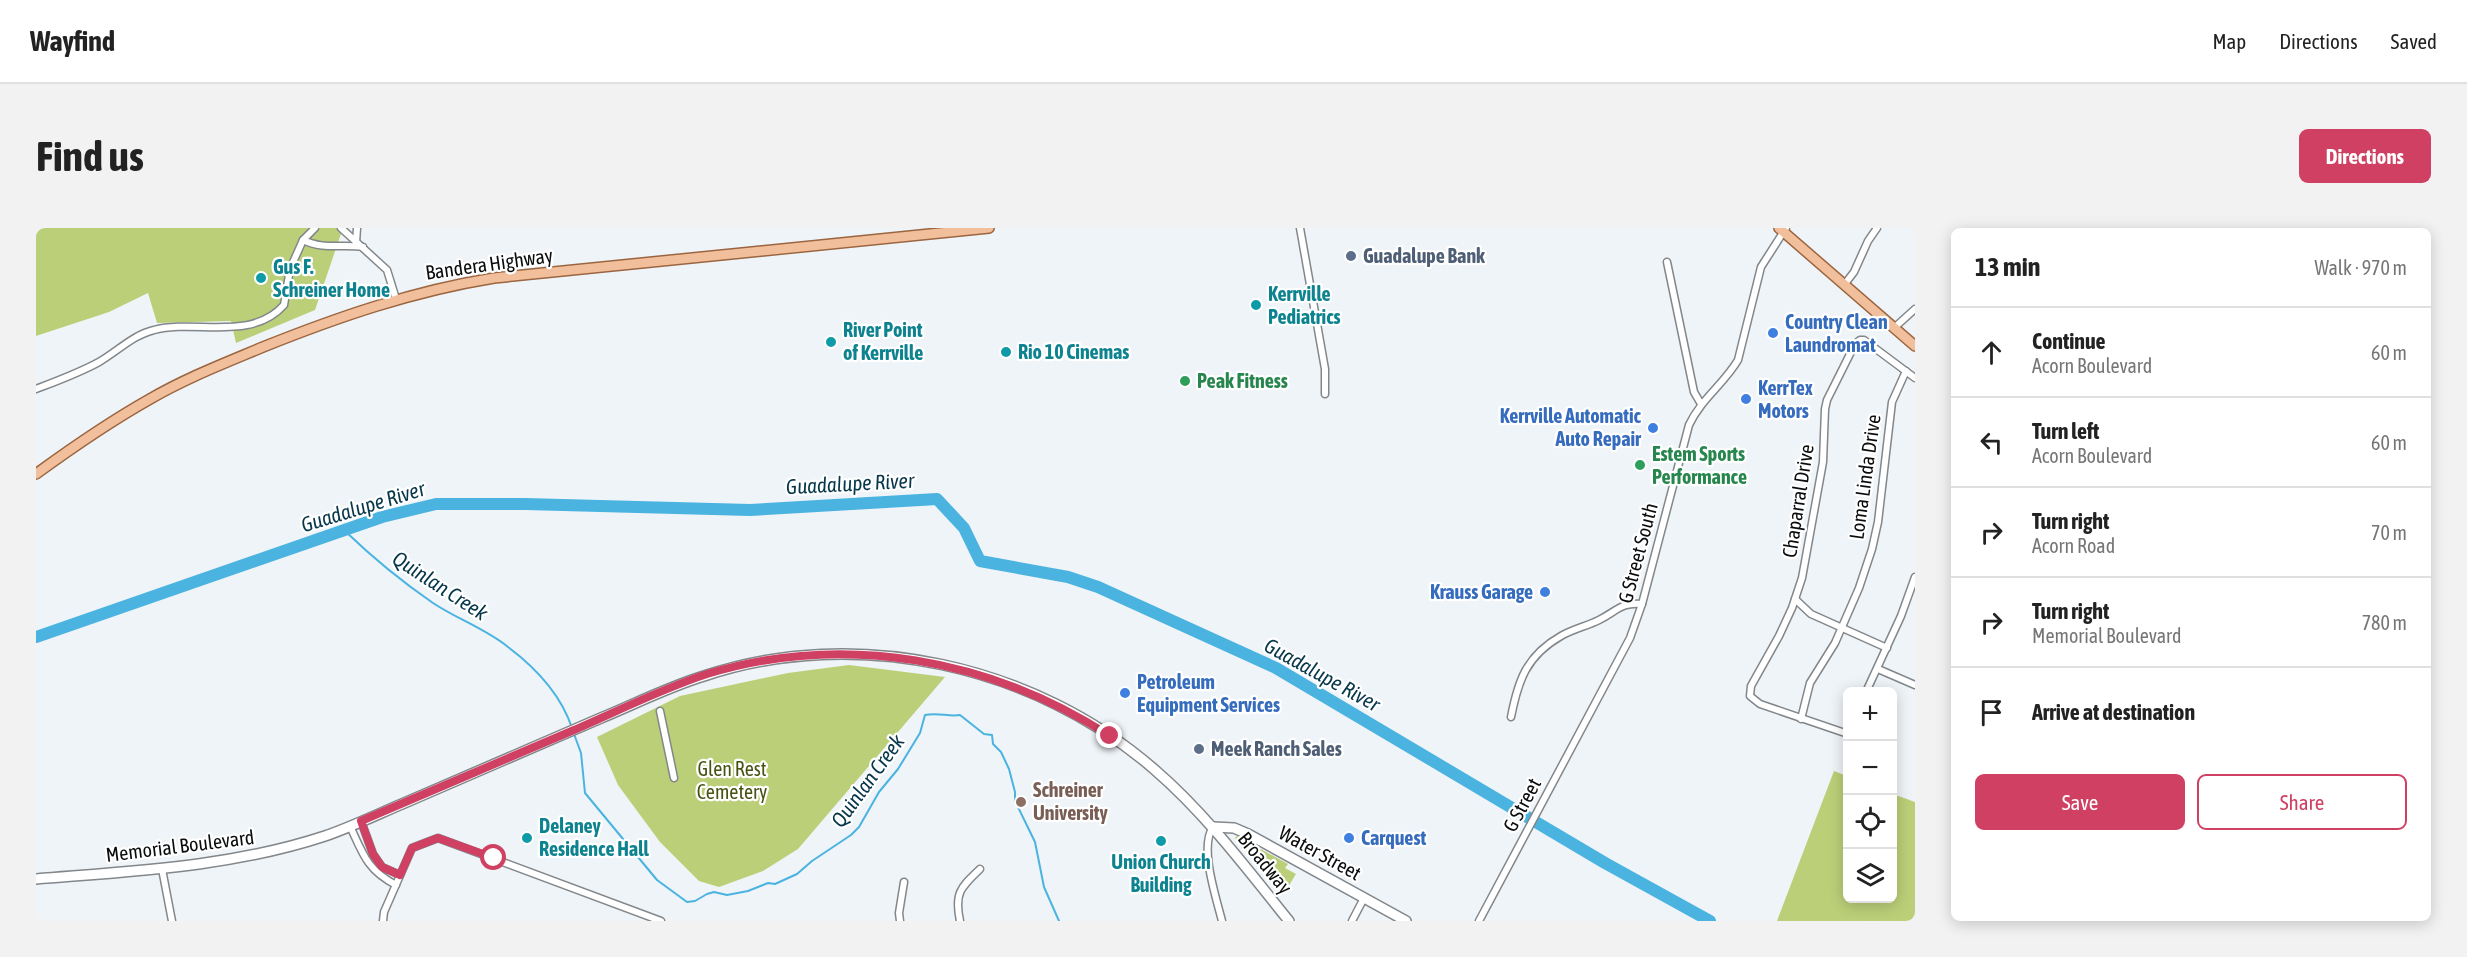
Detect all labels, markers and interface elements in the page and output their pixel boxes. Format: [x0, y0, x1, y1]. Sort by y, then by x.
text: Wayfind [30, 25, 115, 57]
text: Map [2212, 29, 2246, 53]
text: Directions [2279, 29, 2358, 53]
text: Saved [2391, 29, 2437, 53]
button: Directions [2299, 129, 2431, 183]
text: Find us [36, 132, 144, 180]
street label: Bandera Highway [424, 243, 554, 284]
place label: Guadalupe Bank [1363, 244, 1485, 267]
marker: Guadalupe Bank [1344, 249, 1358, 263]
text: 13 min [1975, 252, 2040, 282]
place label: Gus F. Schreiner Home [273, 255, 390, 301]
text: Walk · 970 m [2315, 256, 2407, 279]
marker: Gus F. Schreiner Home [254, 271, 268, 285]
place label: Kerrville Pediatrics [1268, 282, 1341, 328]
marker: Kerrville Pediatrics [1249, 298, 1263, 312]
place label: Country Clean Laundromat [1785, 310, 1888, 356]
place label: River Point of Kerrville [843, 318, 923, 364]
marker: Country Clean Laundromat [1766, 326, 1780, 340]
text: Continue [2032, 328, 2106, 354]
marker: River Point of Kerrville [824, 335, 838, 349]
icon: ahead [1975, 336, 2008, 369]
place label: Rio 10 Cinemas [1018, 340, 1129, 363]
text: 60 m [2371, 341, 2407, 364]
marker: Rio 10 Cinemas [999, 345, 1013, 359]
text: Acorn Boulevard [2032, 354, 2152, 377]
place label: Peak Fitness [1197, 369, 1288, 392]
marker: Peak Fitness [1178, 374, 1192, 388]
place label: KerrTex Motors [1758, 376, 1813, 422]
marker: KerrTex Motors [1739, 392, 1753, 406]
place label: Kerrville Automatic Auto Repair [1500, 404, 1642, 450]
street label: Loma Linda Drive [1844, 413, 1885, 541]
text: Turn left [2032, 418, 2099, 444]
marker: Kerrville Automatic Auto Repair [1646, 421, 1660, 435]
icon: left [1975, 426, 2008, 459]
text: 60 m [2371, 431, 2407, 454]
place label: Estem Sports Performance [1652, 442, 1747, 488]
street label: Chaparral Drive [1777, 443, 1818, 559]
text: Acorn Boulevard [2032, 444, 2152, 467]
marker: Estem Sports Performance [1633, 458, 1647, 472]
water label: Guadalupe River [785, 468, 915, 498]
water label: Guadalupe River [298, 476, 428, 536]
street label: G Street South [1613, 500, 1662, 606]
text: Turn right [2032, 508, 2109, 534]
icon: right [1975, 516, 2008, 549]
text: 70 m [2371, 521, 2407, 544]
text: Acorn Road [2032, 534, 2115, 557]
water label: Quinlan Creek [389, 546, 493, 625]
place label: Krauss Garage [1430, 580, 1533, 603]
marker: Krauss Garage [1538, 585, 1552, 599]
text: Turn right [2032, 598, 2109, 624]
icon: right [1975, 606, 2008, 639]
text: 780 m [2362, 611, 2407, 634]
text: Memorial Boulevard [2032, 624, 2181, 647]
water label: Guadalupe River [1261, 633, 1385, 716]
place label: Petroleum Equipment Services [1137, 670, 1280, 716]
marker: Petroleum Equipment Services [1118, 686, 1132, 700]
map controls [1843, 687, 1897, 903]
button: + [1843, 687, 1897, 741]
icon: arrive [1975, 696, 2008, 729]
text: Arrive at destination [2032, 699, 2195, 725]
route end [1096, 722, 1122, 748]
water label: Quinlan Creek [826, 729, 909, 831]
place label: Meek Ranch Sales [1211, 737, 1342, 760]
button: − [1843, 741, 1897, 795]
marker: Meek Ranch Sales [1192, 742, 1206, 756]
park label: Glen Rest Cemetery [697, 757, 767, 803]
street label: G Street [1498, 774, 1545, 835]
button: Save [1975, 774, 2185, 830]
button: Share [2197, 774, 2407, 830]
place label: Schreiner University [1033, 778, 1109, 824]
marker: Schreiner University [1014, 795, 1028, 809]
button: locate [1843, 795, 1897, 849]
place label: Delaney Residence Hall [539, 814, 649, 860]
street label: Water Street [1275, 821, 1366, 885]
street label: Memorial Boulevard [104, 825, 255, 866]
place label: Carquest [1361, 826, 1426, 849]
street label: Broadway [1234, 827, 1297, 898]
marker: Delaney Residence Hall [520, 831, 534, 845]
marker: Carquest [1342, 831, 1356, 845]
marker: Union Church Building [1154, 834, 1168, 848]
route start [480, 844, 506, 870]
button: layers [1843, 849, 1897, 903]
place label: Union Church Building [1111, 850, 1211, 896]

